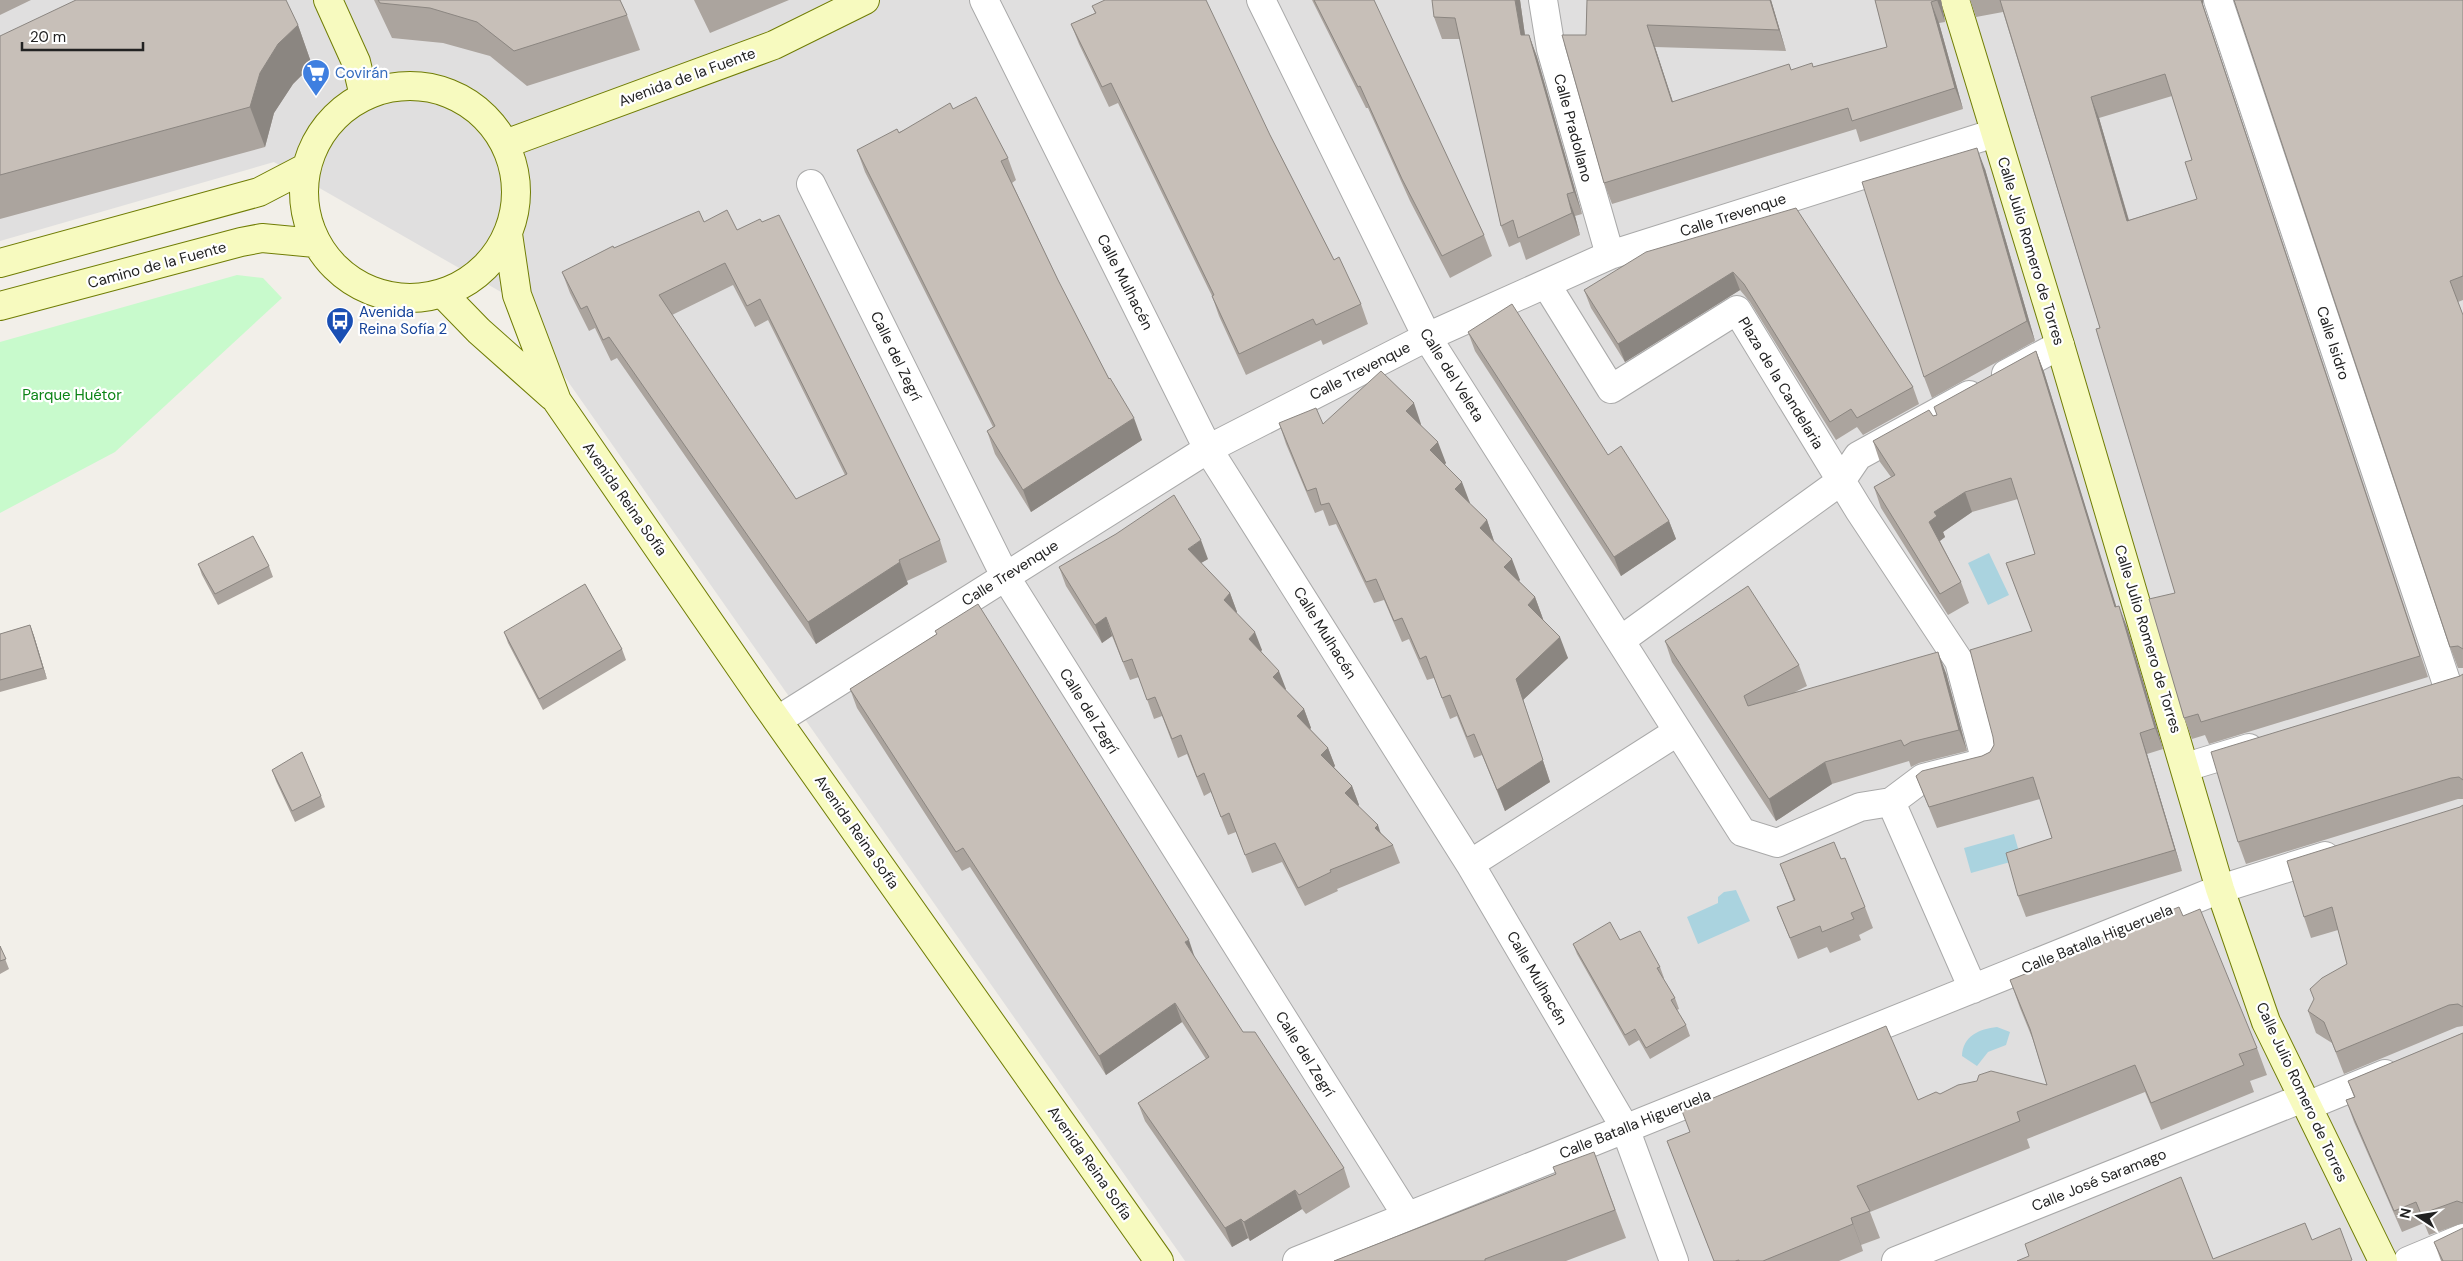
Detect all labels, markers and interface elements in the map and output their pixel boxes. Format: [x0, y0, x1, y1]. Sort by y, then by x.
scale bar [22, 20, 144, 52]
text: 20 m [30, 27, 66, 47]
street label: Avenida de la Fuente [616, 43, 758, 111]
supermarket icon: Covirán [301, 58, 331, 97]
place label: Covirán [335, 63, 388, 83]
street label: Calle Pradollano [1549, 72, 1597, 184]
street label: Calle Julio Romero de Torres [1993, 154, 2069, 348]
street label: Calle Trevenque [1677, 188, 1789, 242]
street label: Calle Mulhacén [1092, 231, 1158, 333]
street label: Camino de la Fuente [85, 237, 229, 293]
place label: Avenida Reina Sofía 2 [359, 302, 447, 339]
street label: Calle Isidro [2312, 304, 2354, 382]
bus stop icon: Avenida Reina Sofía 2 [325, 306, 355, 345]
street label: Calle del Zegrí [866, 308, 927, 405]
street label: Plaza de la Candelaria [1734, 313, 1828, 453]
street label: Calle del Veleta [1415, 324, 1489, 426]
street label: Calle Trevenque [1306, 337, 1414, 405]
park label: Parque Huétor [22, 385, 122, 405]
street label: Avenida Reina Sofía [578, 438, 672, 560]
street label: Calle Trevenque [958, 535, 1062, 611]
street label: Calle Julio Romero de Torres [2110, 542, 2186, 736]
street label: Calle Mulhacén [1289, 583, 1361, 683]
street label: Calle del Zegrí [1055, 664, 1124, 758]
street label: Avenida Reina Sofía [810, 771, 904, 893]
street label: Calle Batalla Higueruela [2018, 899, 2176, 979]
street label: Calle Mulhacén [1502, 927, 1572, 1029]
street label: Calle Julio Romero de Torres [2251, 999, 2353, 1185]
street label: Calle del Zegrí [1271, 1007, 1340, 1101]
street label: Calle Batalla Higueruela [1556, 1084, 1714, 1164]
street label: Avenida Reina Sofía [1043, 1102, 1137, 1224]
street label: Calle José Saramago [2029, 1144, 2169, 1216]
north arrow [2393, 1191, 2443, 1241]
text: N [2395, 1206, 2415, 1220]

